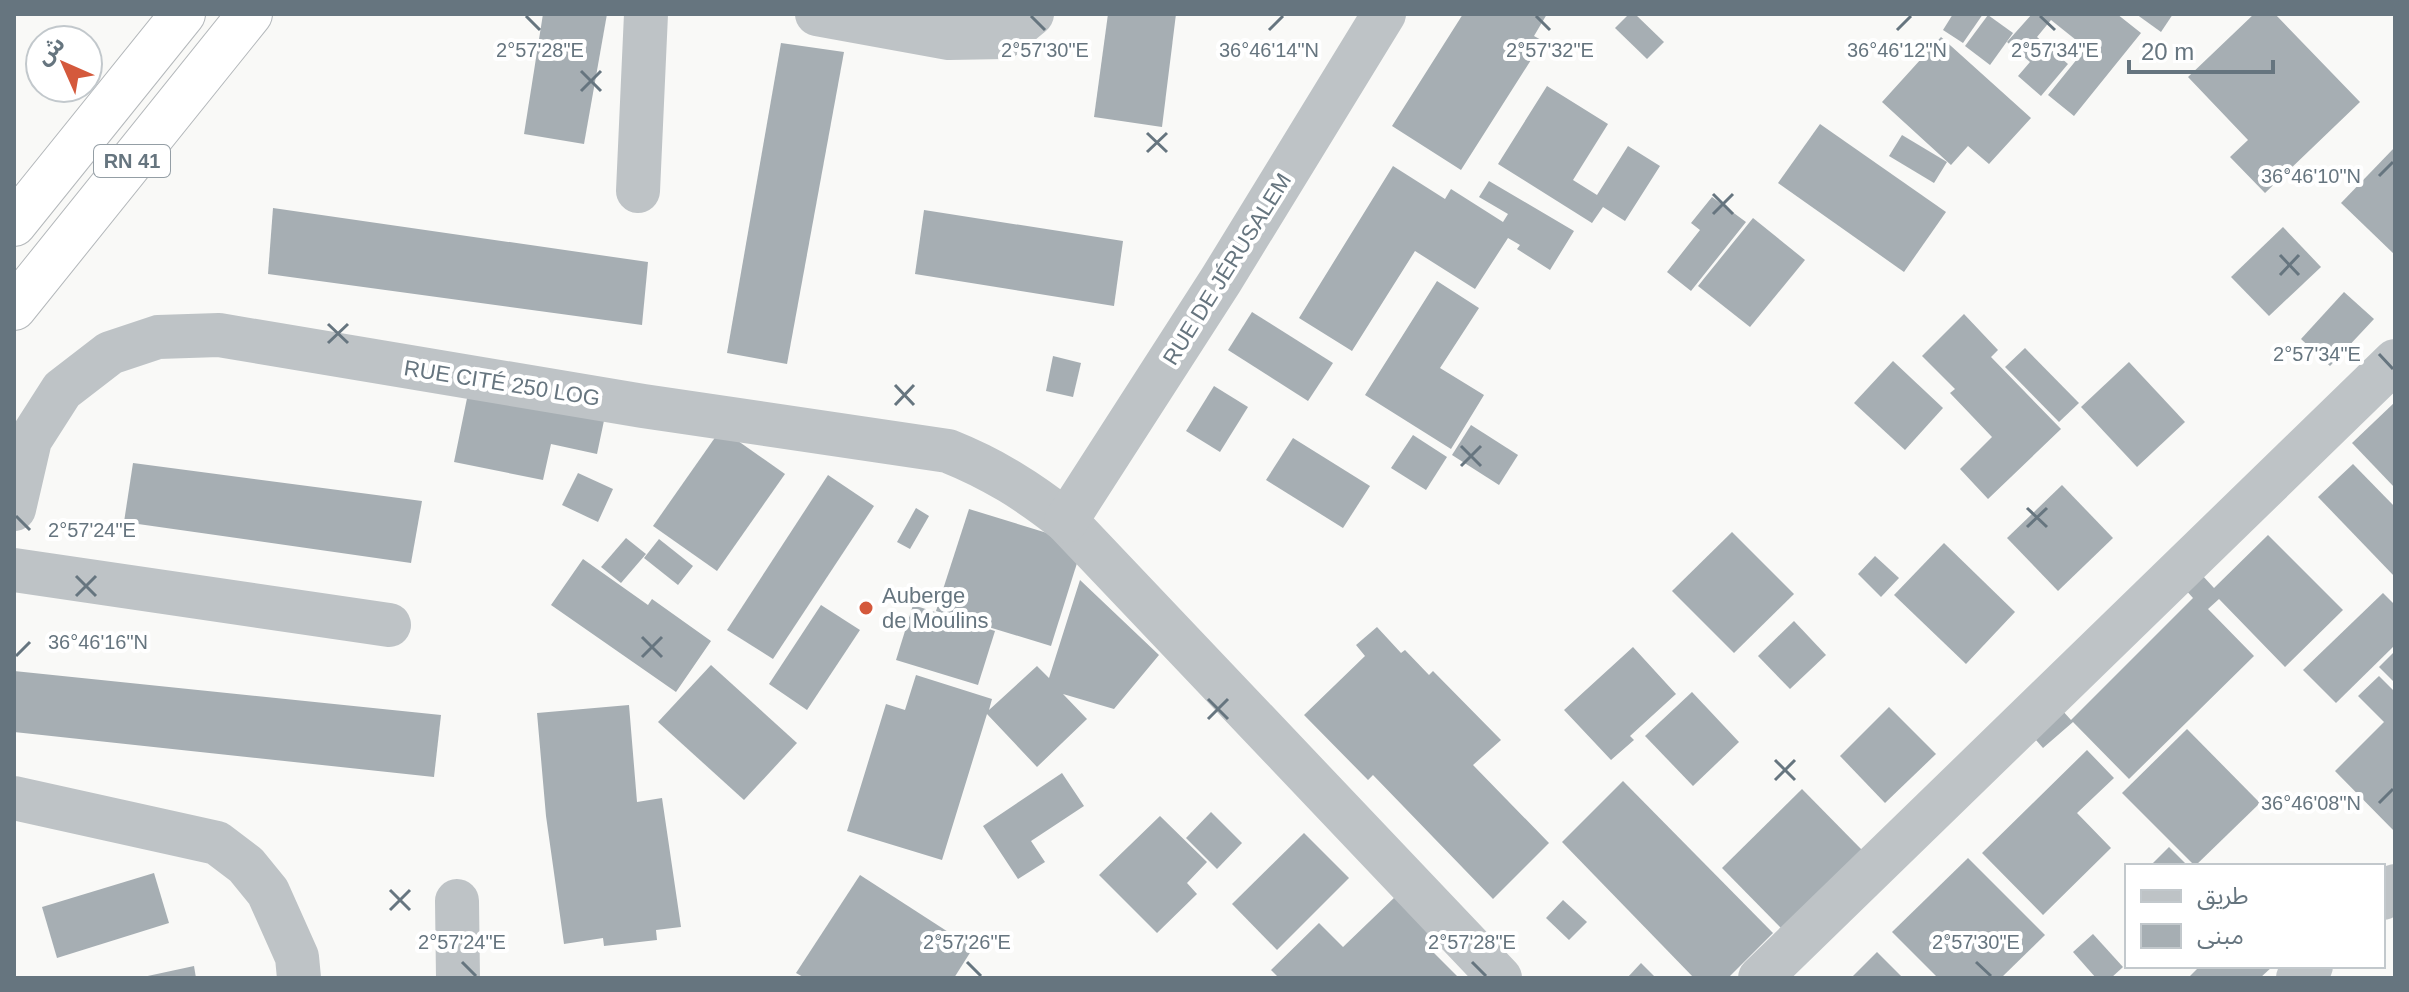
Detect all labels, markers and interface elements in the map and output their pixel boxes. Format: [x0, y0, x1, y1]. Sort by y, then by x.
north arrow [24, 24, 104, 104]
scale bar [2129, 24, 2273, 74]
text: ش [31, 31, 70, 70]
text: 20 m [2141, 38, 2194, 65]
text: 2°57'28"E [496, 39, 584, 61]
text: 2°57'30"E [1001, 39, 1089, 61]
text: 36°46'14"N [1219, 39, 1319, 61]
text: 2°57'32"E [1506, 39, 1594, 61]
text: 36°46'12"N [1847, 39, 1947, 61]
text: 2°57'34"E [2011, 39, 2099, 61]
road number: RN 41 [94, 145, 170, 177]
text: 36°46'10"N [2261, 165, 2361, 187]
street label: RUE DE JÉRUSALEM [1158, 169, 1296, 369]
text: 2°57'34"E [2273, 343, 2361, 365]
street label: RUE CITÉ 250 LOG [402, 355, 602, 411]
text: 2°57'24"E [48, 519, 136, 541]
place label: Auberge de Moulins [882, 583, 988, 633]
marker: Auberge de Moulins [857, 599, 875, 617]
text: 36°46'16"N [48, 631, 148, 653]
text: 36°46'08"N [2261, 792, 2361, 814]
legend [2125, 864, 2385, 968]
text: طريق [2197, 882, 2249, 911]
text: مبنى [2197, 922, 2244, 949]
text: 2°57'24"E [418, 931, 506, 953]
text: 2°57'26"E [923, 931, 1011, 953]
text: 2°57'28"E [1428, 931, 1516, 953]
text: 2°57'30"E [1932, 931, 2020, 953]

